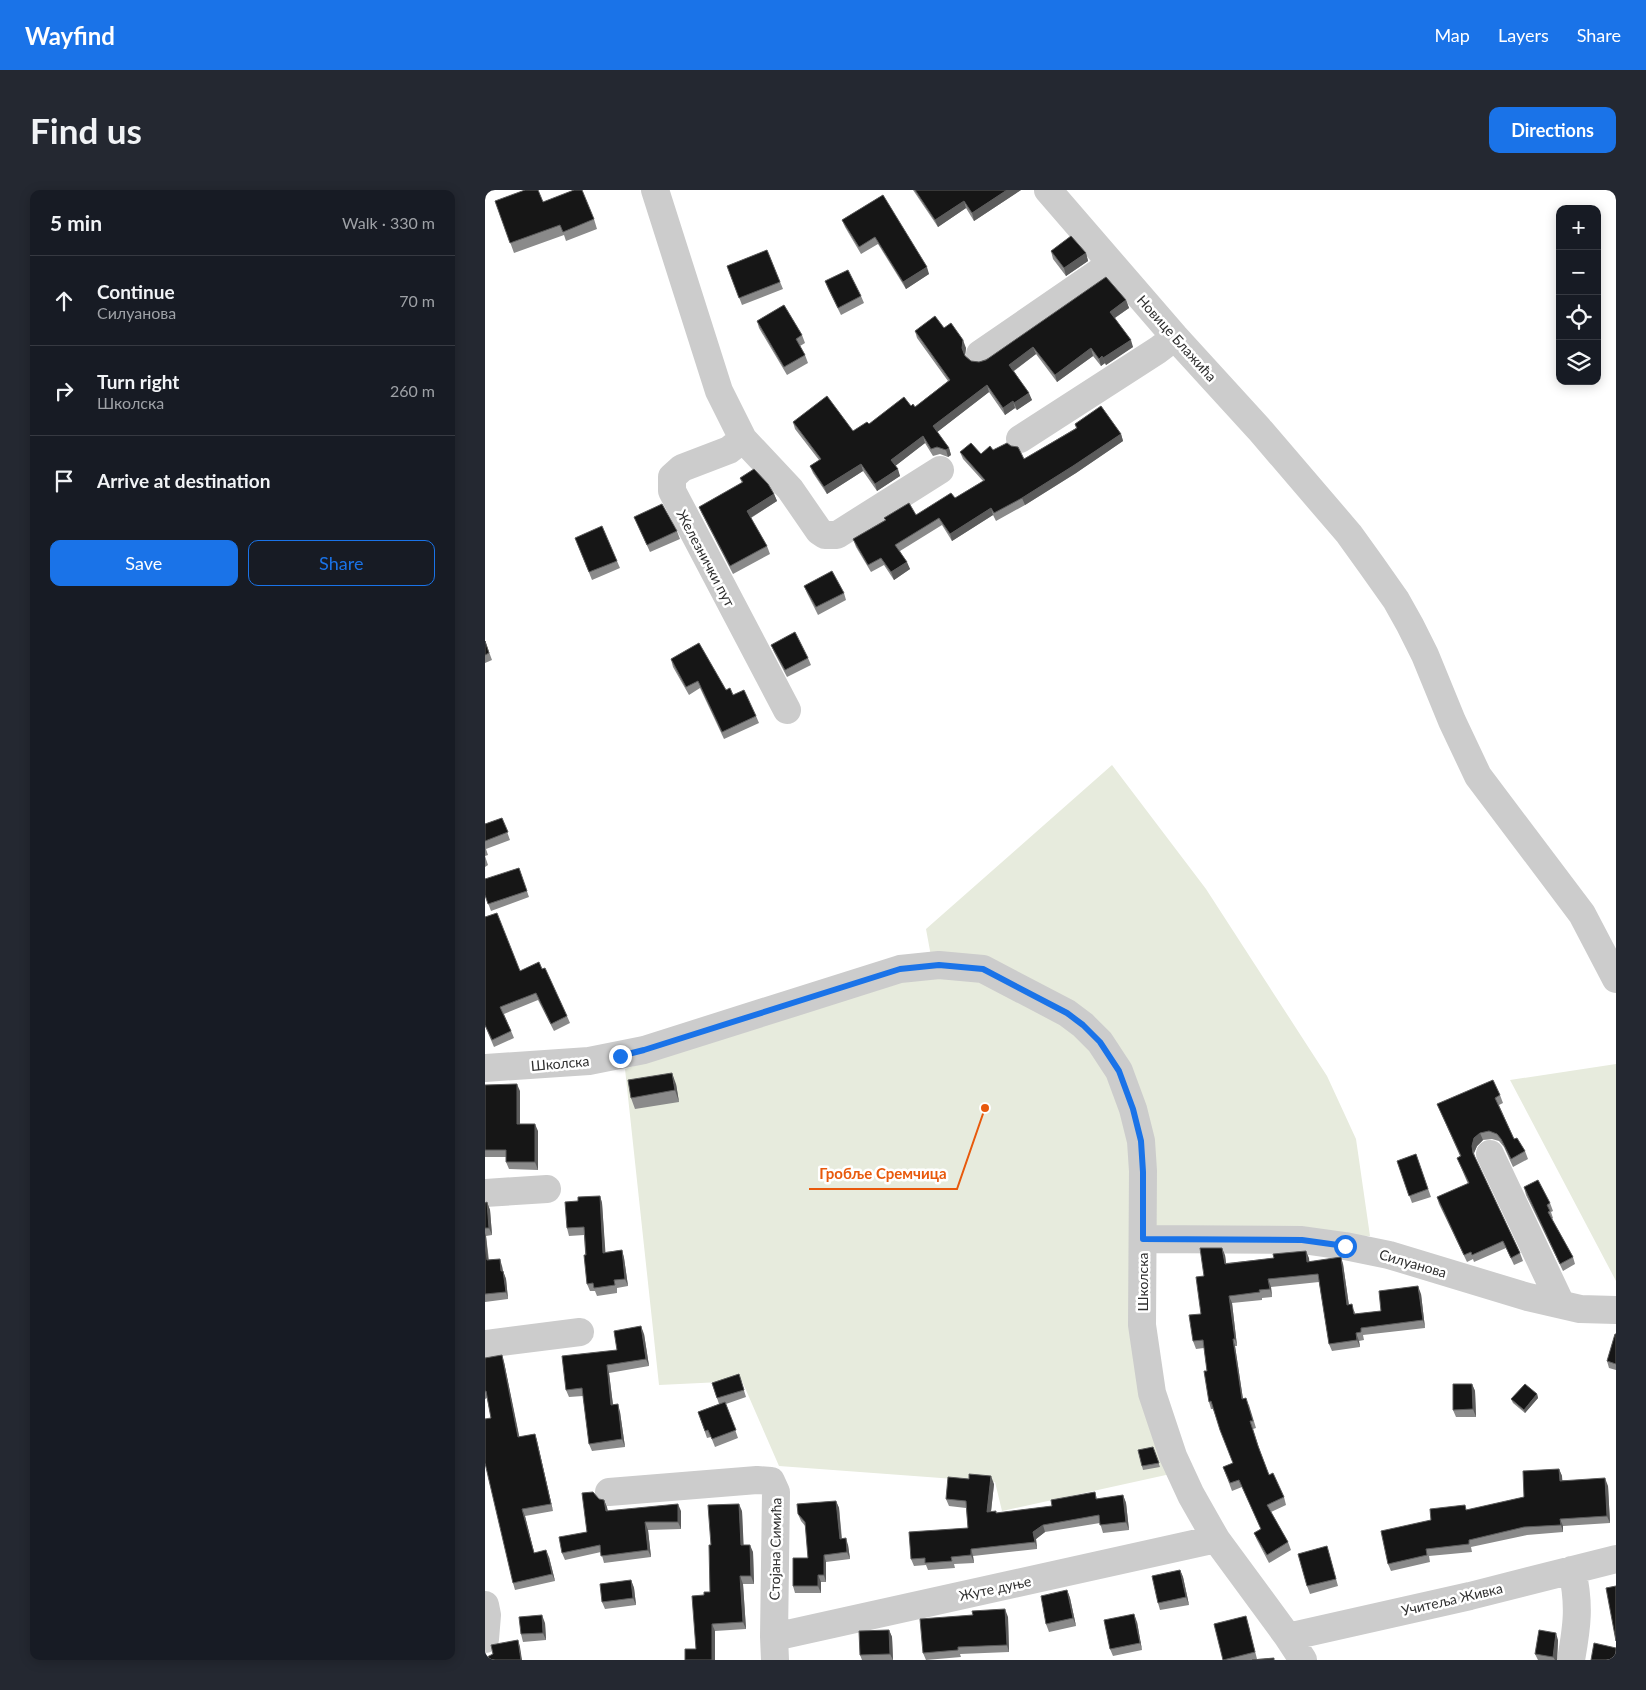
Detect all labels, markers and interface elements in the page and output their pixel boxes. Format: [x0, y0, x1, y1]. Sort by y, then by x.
text: Wayfind [25, 21, 115, 50]
text: Map [1434, 24, 1470, 46]
text: Layers [1498, 24, 1549, 46]
text: Share [1577, 24, 1621, 46]
button: Directions [1489, 107, 1616, 153]
text: Find us [30, 109, 142, 151]
map controls [1556, 205, 1601, 385]
button: + [1556, 205, 1601, 250]
text: 5 min [50, 210, 102, 235]
text: Walk · 330 m [342, 213, 435, 232]
button: − [1556, 250, 1601, 295]
text: Continue [97, 280, 175, 303]
icon: ahead [50, 287, 78, 315]
text: 70 m [399, 291, 435, 310]
street label: Новице Блажића [1134, 291, 1220, 385]
button: locate [1556, 295, 1601, 340]
text: Силуанова [97, 303, 176, 322]
button: layers [1556, 340, 1601, 385]
text: Turn right [97, 370, 179, 393]
icon: right [50, 377, 78, 405]
text: 260 m [390, 381, 435, 400]
text: Школска [97, 393, 164, 412]
icon: arrive [50, 467, 78, 495]
text: Arrive at destination [97, 469, 270, 492]
street label: Железнички пут [673, 507, 739, 609]
button: Save [50, 540, 238, 586]
button: Share [248, 540, 435, 586]
route end [609, 1045, 632, 1068]
street label: Школска [530, 1052, 590, 1074]
callout: Гробље Сремчица [809, 1159, 957, 1189]
text: Гробље Сремчица [819, 1164, 947, 1182]
route start [1334, 1235, 1357, 1258]
street label: Силуанова [1377, 1245, 1449, 1281]
street label: Школска [1134, 1253, 1151, 1311]
street label: Стојана Симића [766, 1498, 784, 1600]
street label: Жуте дуње [957, 1572, 1033, 1604]
street label: Учитеља Живка [1400, 1579, 1504, 1619]

